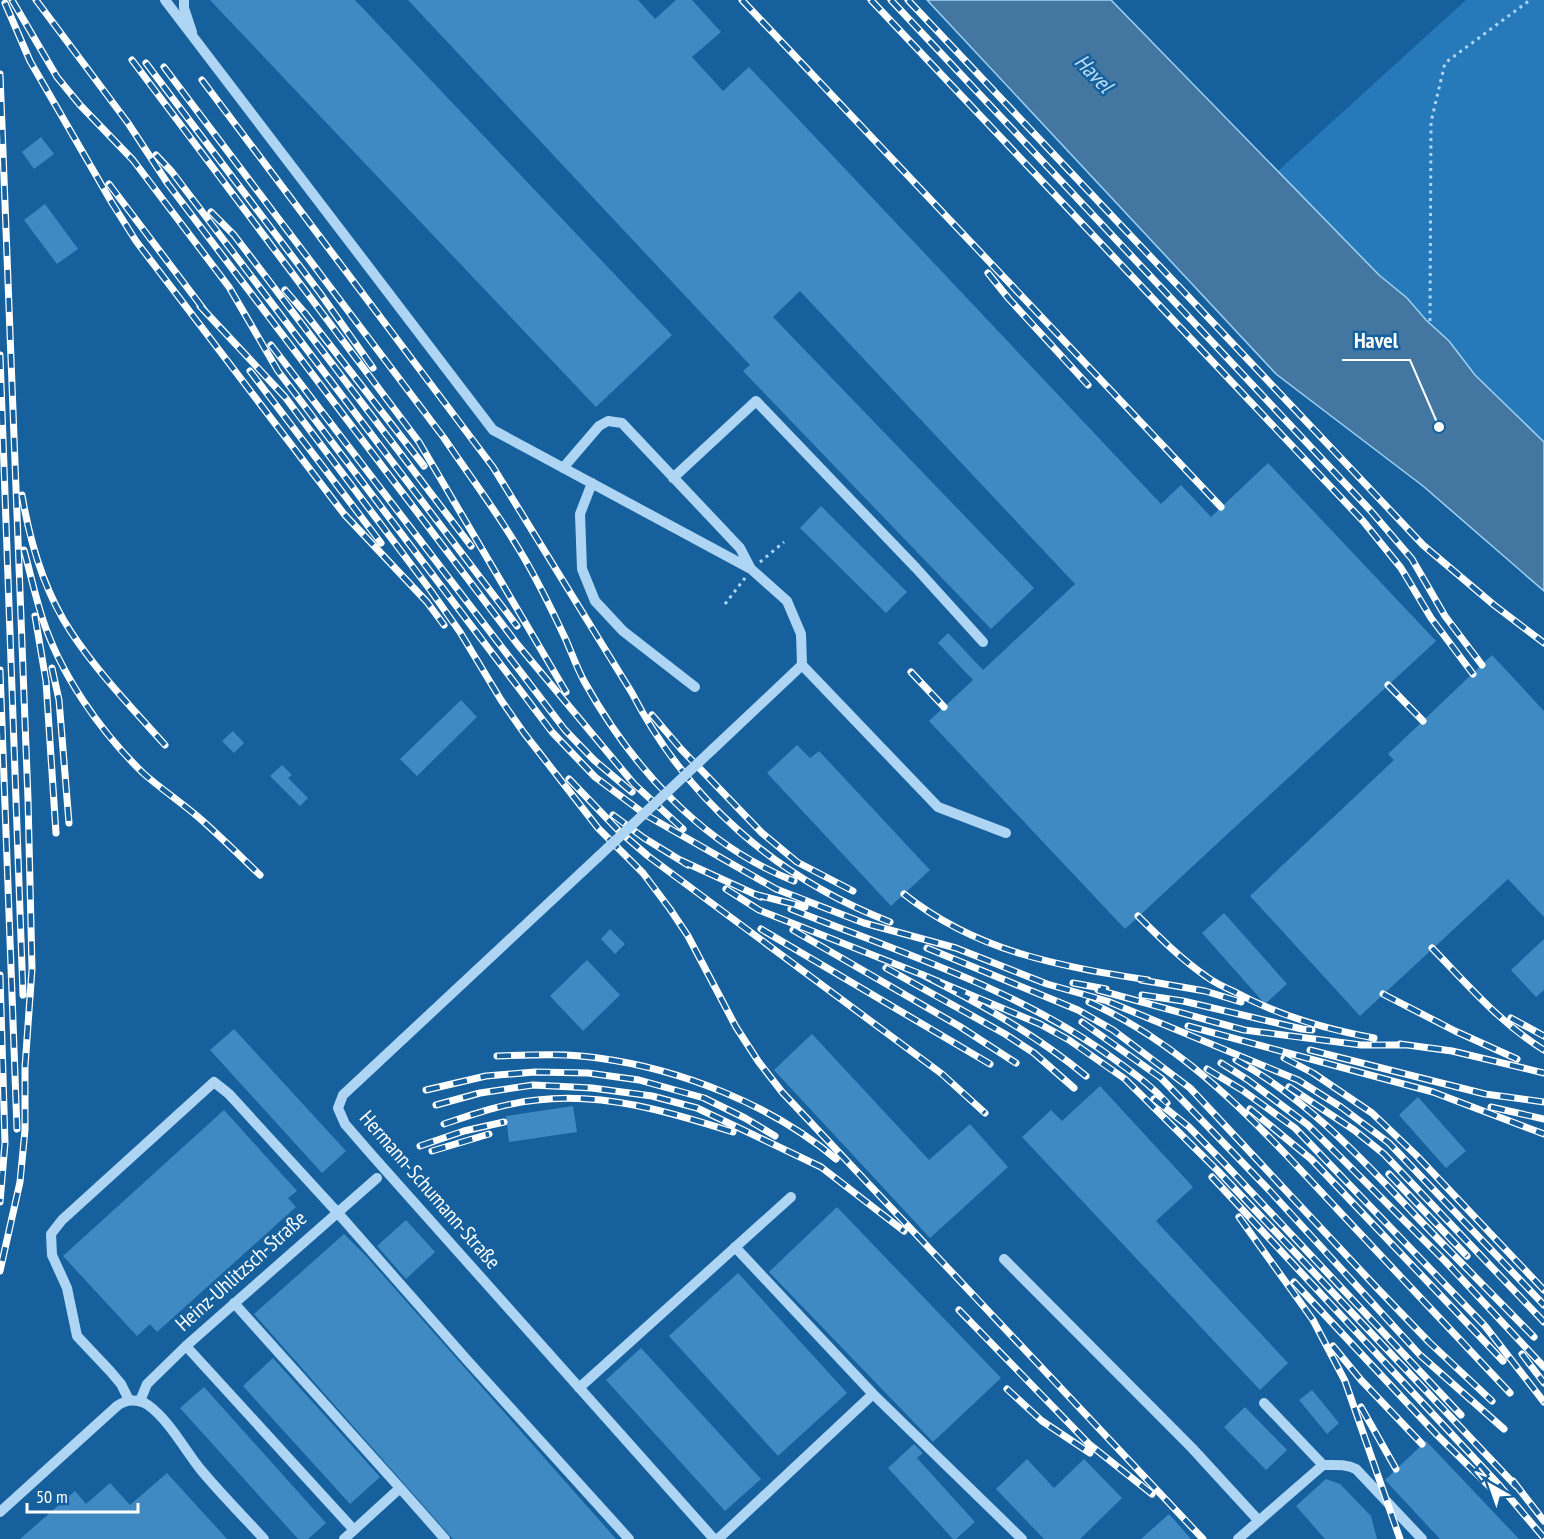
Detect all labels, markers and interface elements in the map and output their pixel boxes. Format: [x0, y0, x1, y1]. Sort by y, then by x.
water label: Havel [1069, 48, 1120, 100]
callout: Havel [1342, 320, 1410, 360]
text: Havel [1354, 326, 1399, 354]
street label: Hermann-Schumann-Straße [354, 1105, 507, 1275]
street label: Heinz-Uhlitzsch-Straße [169, 1205, 312, 1337]
north arrow [1460, 1455, 1520, 1515]
text: N [1471, 1463, 1490, 1484]
scale bar [27, 1476, 138, 1514]
text: 50 m [36, 1485, 68, 1508]

